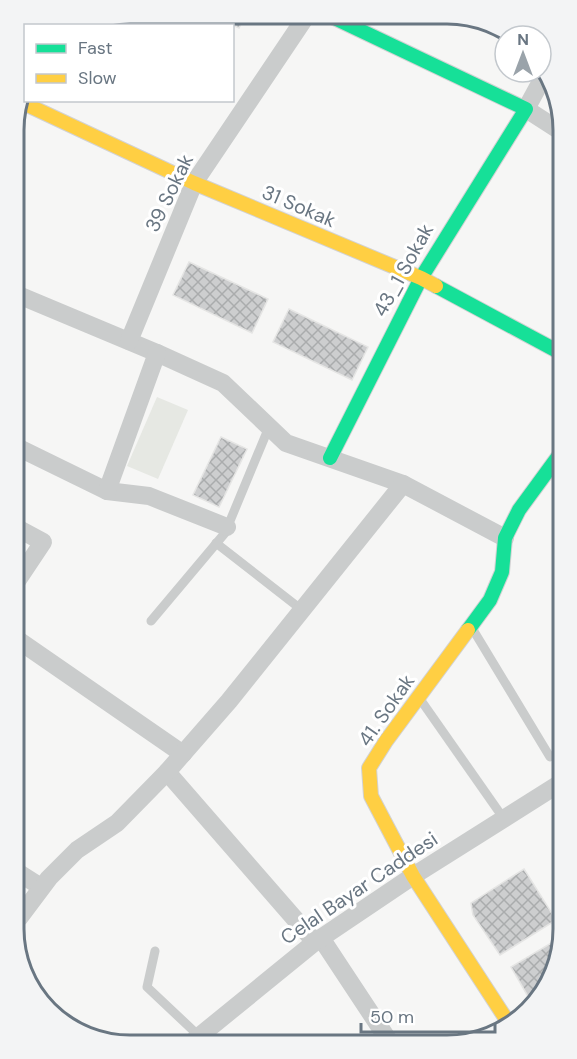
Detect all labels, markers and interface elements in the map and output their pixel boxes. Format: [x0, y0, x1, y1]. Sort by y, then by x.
legend [24, 24, 234, 102]
north arrow [493, 24, 553, 84]
text: N [517, 29, 529, 50]
text: Fast [78, 36, 113, 60]
text: Slow [78, 66, 117, 90]
street label: 39 Sokak [139, 150, 199, 236]
street label: 31 Sokak [258, 179, 340, 233]
street label: 43_1 Sokak [367, 219, 439, 321]
street label: 41. Sokak [352, 669, 420, 751]
street label: Celal Bayar Caddesi [275, 826, 443, 950]
scale bar [361, 996, 494, 1034]
text: 50 m [370, 1005, 414, 1029]

